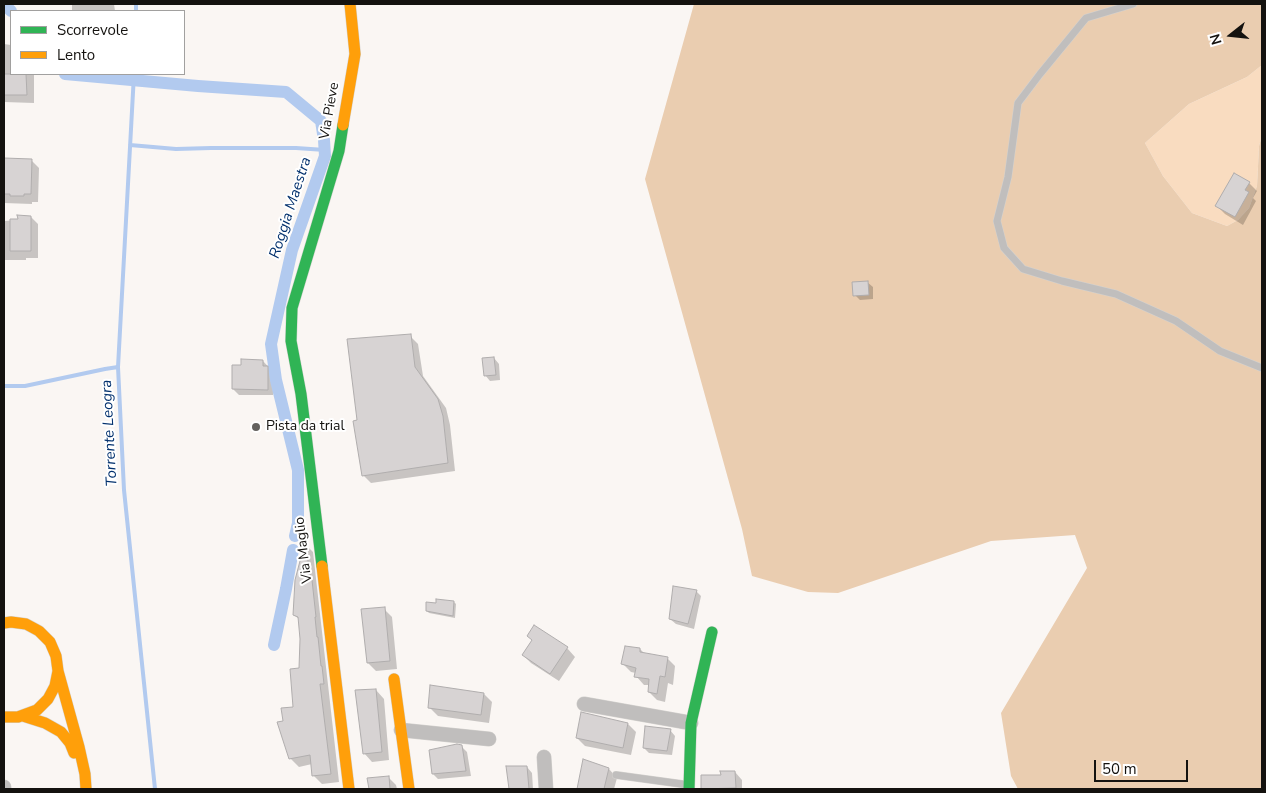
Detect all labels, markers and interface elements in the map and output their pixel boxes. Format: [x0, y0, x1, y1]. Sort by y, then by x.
legend [10, 10, 185, 75]
north arrow [1206, 10, 1256, 60]
text: Scorrevole [57, 20, 128, 40]
text: N [1206, 32, 1227, 47]
text: Lento [57, 45, 95, 65]
street label: Via Pieve [317, 81, 343, 141]
water label: Roggia Maestra [266, 155, 316, 261]
water label: Torrente Leogra [98, 379, 122, 487]
place label: Pista da trial [266, 419, 345, 435]
marker: Pista da trial [250, 421, 262, 433]
street label: Via Maglio [292, 516, 316, 584]
scale bar [1096, 750, 1190, 782]
text: 50 m [1102, 759, 1137, 779]

